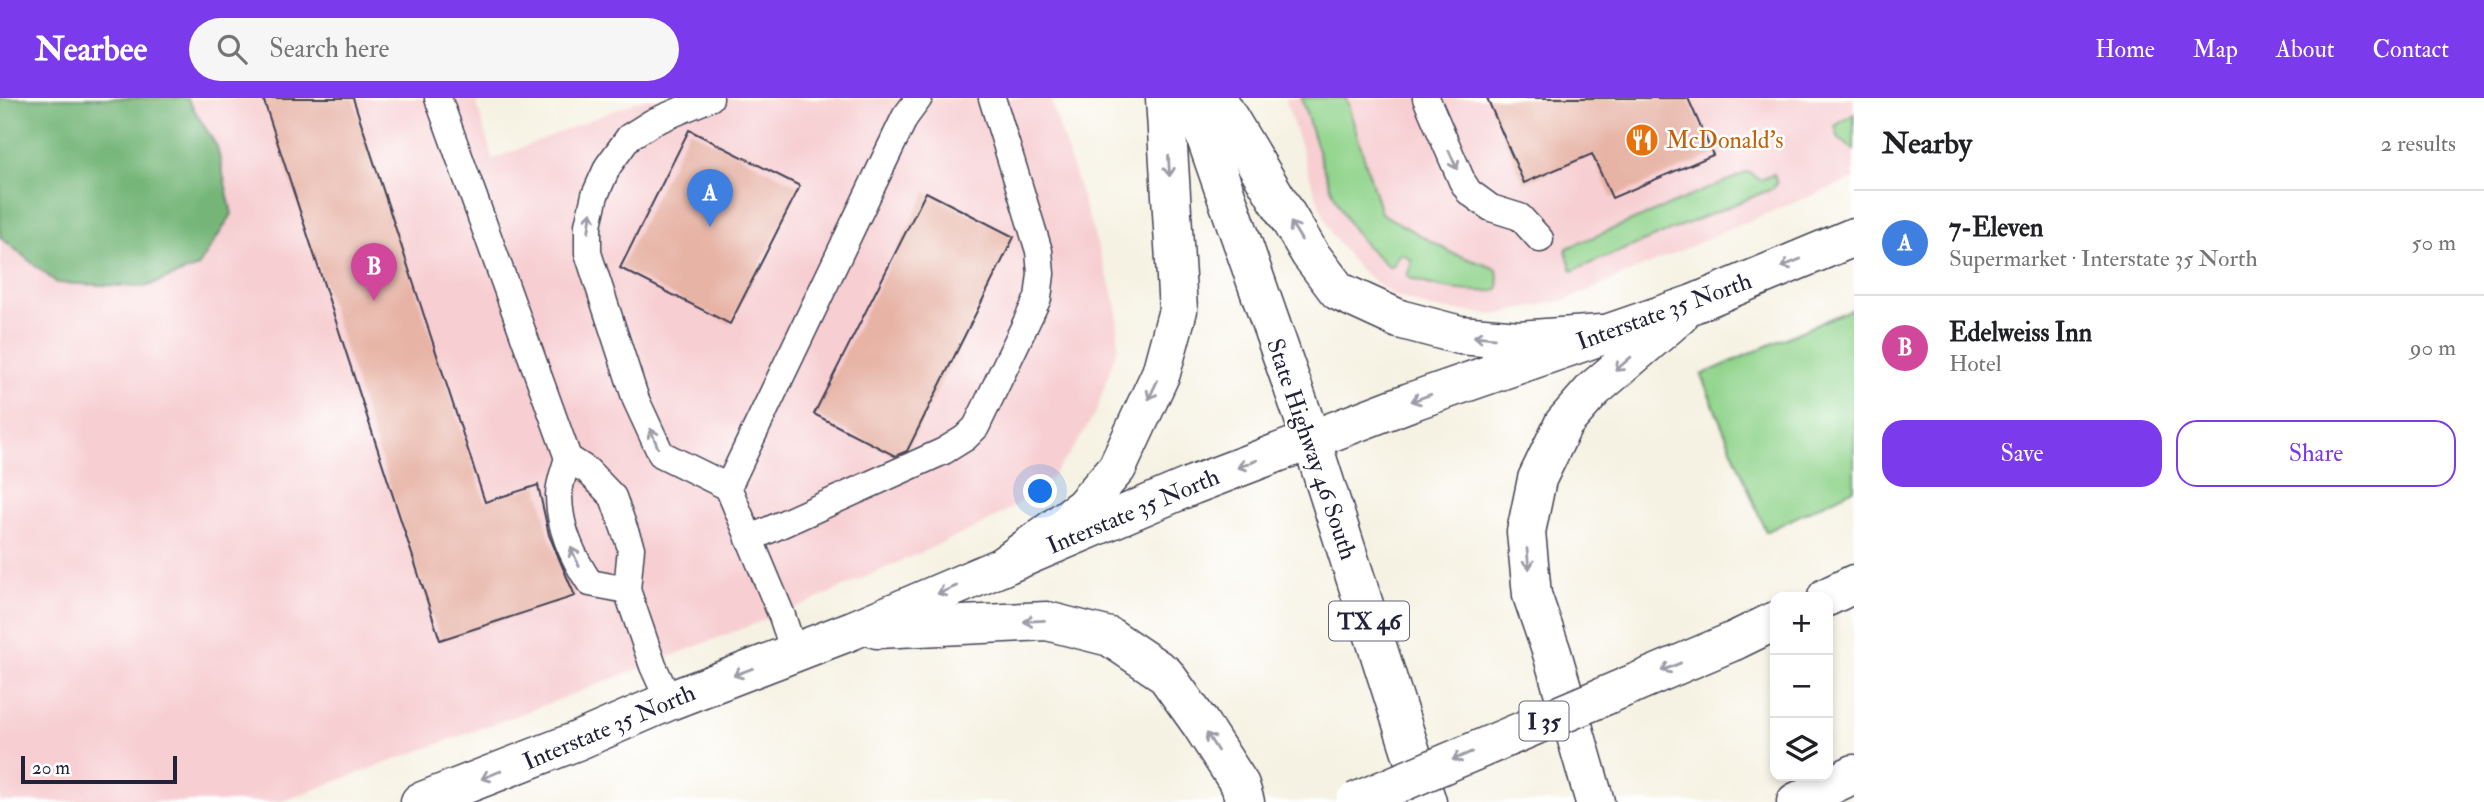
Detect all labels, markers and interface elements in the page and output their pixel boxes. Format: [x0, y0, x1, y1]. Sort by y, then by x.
search box [189, 18, 679, 81]
text: Nearbee [35, 29, 147, 70]
icon: search [213, 30, 251, 68]
text: Search here [269, 33, 389, 65]
text: Home [2095, 34, 2155, 65]
text: Map [2193, 34, 2238, 65]
text: About [2276, 34, 2335, 65]
text: Contact [2373, 34, 2449, 65]
restaurant icon: McDonald's [1623, 121, 1661, 159]
place label: McDonald's [1666, 125, 1784, 156]
text: Nearby [1882, 125, 1972, 162]
text: 2 results [2381, 129, 2456, 158]
one-way arrow [1447, 149, 1460, 171]
one-way arrow [1163, 154, 1176, 177]
pin: A [687, 169, 733, 227]
one-way arrow [583, 211, 596, 234]
text: 7-Eleven [1949, 212, 2043, 244]
one-way arrow [1289, 221, 1303, 241]
text: A [1898, 228, 1912, 257]
text: 50 m [2412, 228, 2456, 257]
pin: B [351, 243, 397, 301]
text: Supermarket · Interstate 35 North [1949, 244, 2257, 273]
one-way arrow [1781, 258, 1802, 271]
street label: Interstate 35 North [1572, 265, 1756, 358]
text: Edelweiss Inn [1949, 317, 2092, 349]
one-way arrow [1473, 330, 1496, 343]
text: B [1897, 333, 1913, 362]
text: 90 m [2410, 333, 2456, 362]
street label: State Highway 46 South [1259, 335, 1364, 564]
text: Hotel [1949, 349, 2002, 378]
one-way arrow [1614, 355, 1632, 371]
one-way arrow [1146, 378, 1159, 400]
one-way arrow [1411, 393, 1433, 405]
button: Save [1882, 420, 2162, 487]
button: Share [2176, 420, 2456, 487]
one-way arrow [647, 427, 660, 449]
one-way arrow [1237, 458, 1259, 471]
street label: Interstate 35 North [1042, 461, 1224, 562]
your location [1023, 474, 1057, 508]
one-way arrow [568, 546, 581, 568]
one-way arrow [1522, 547, 1535, 570]
one-way arrow [937, 584, 958, 597]
map controls [1770, 592, 1833, 781]
button: + [1770, 592, 1833, 655]
road number: TX 46 [1329, 601, 1409, 640]
one-way arrow [1023, 615, 1046, 628]
button: − [1770, 655, 1833, 718]
one-way arrow [1661, 661, 1682, 674]
one-way arrow [733, 667, 755, 680]
street label: Interstate 35 North [518, 677, 700, 778]
road number: I 35 [1520, 702, 1568, 740]
button: layers [1770, 718, 1833, 781]
one-way arrow [1205, 733, 1219, 753]
one-way arrow [1452, 751, 1473, 764]
scale bar [21, 753, 177, 785]
text: 20 m [32, 756, 70, 780]
one-way arrow [481, 770, 503, 783]

